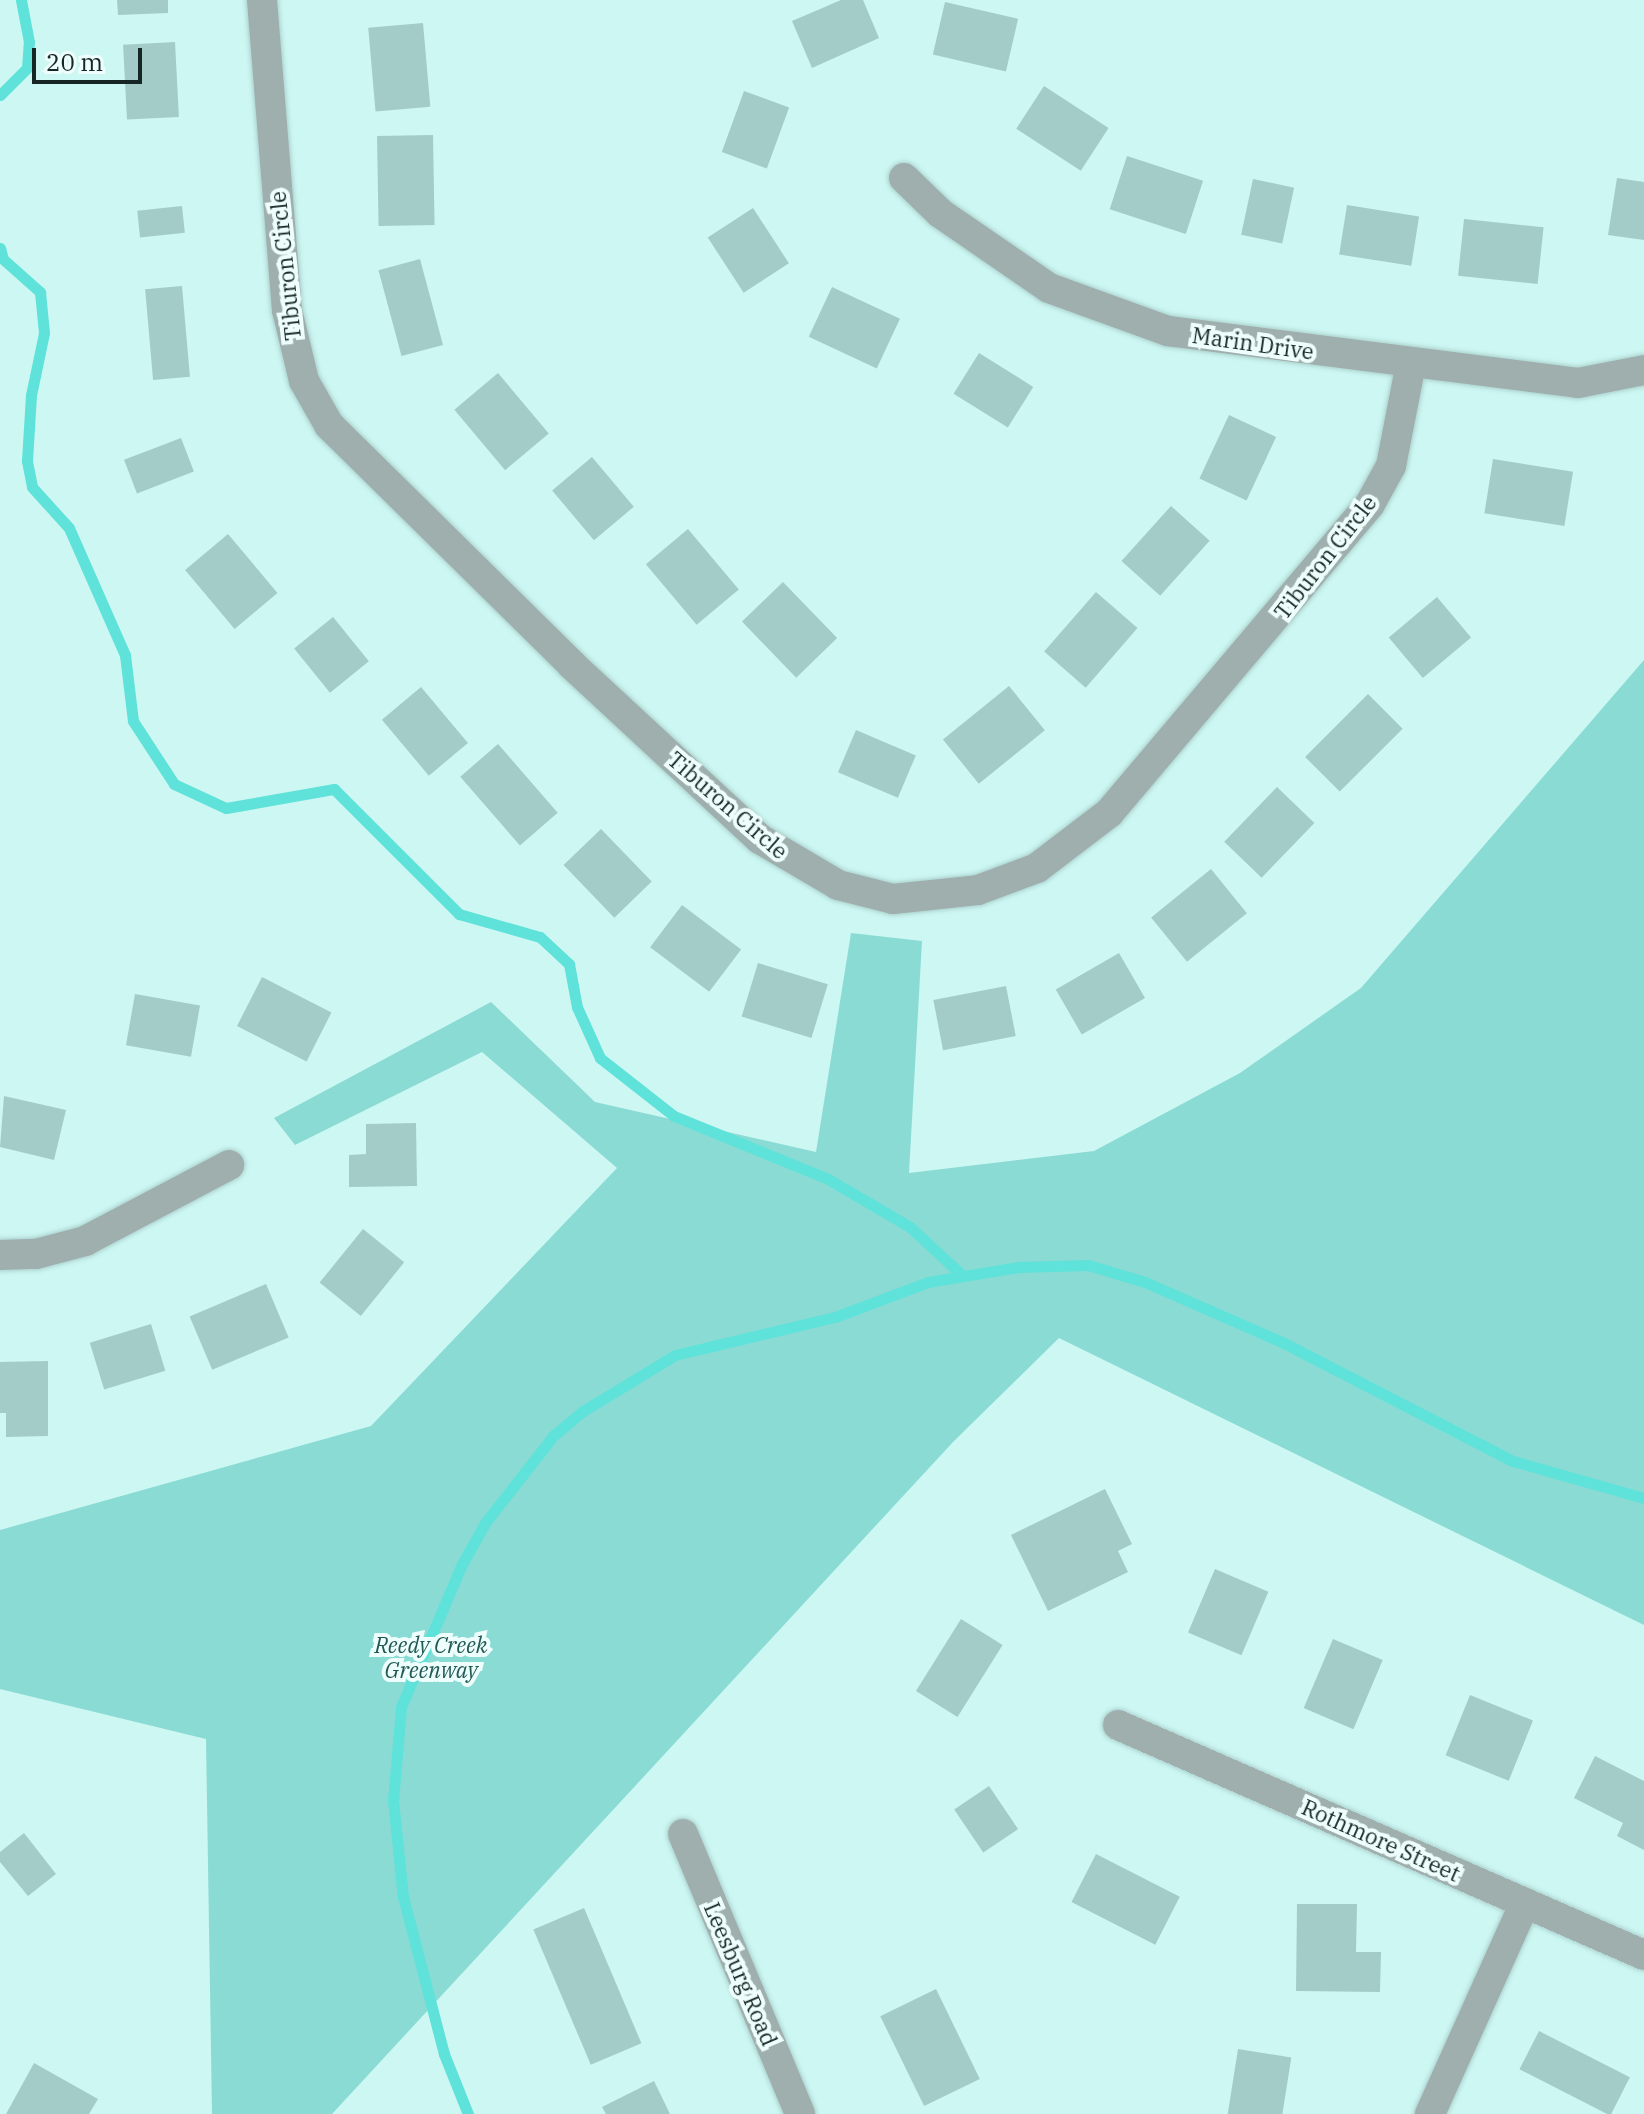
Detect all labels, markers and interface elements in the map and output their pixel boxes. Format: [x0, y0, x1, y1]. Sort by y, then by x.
scale bar [36, 32, 146, 82]
text: 20 m [46, 46, 103, 78]
street label: Tiburon Circle [264, 190, 306, 342]
street label: Marin Drive [1190, 321, 1316, 365]
street label: Tiburon Circle [1268, 490, 1382, 624]
street label: Tiburon Circle [663, 746, 793, 864]
park label: Reedy Creek Greenway [374, 1631, 488, 1682]
street label: Rothmore Street [1298, 1793, 1464, 1887]
street label: Leesburg Road [699, 1898, 783, 2050]

